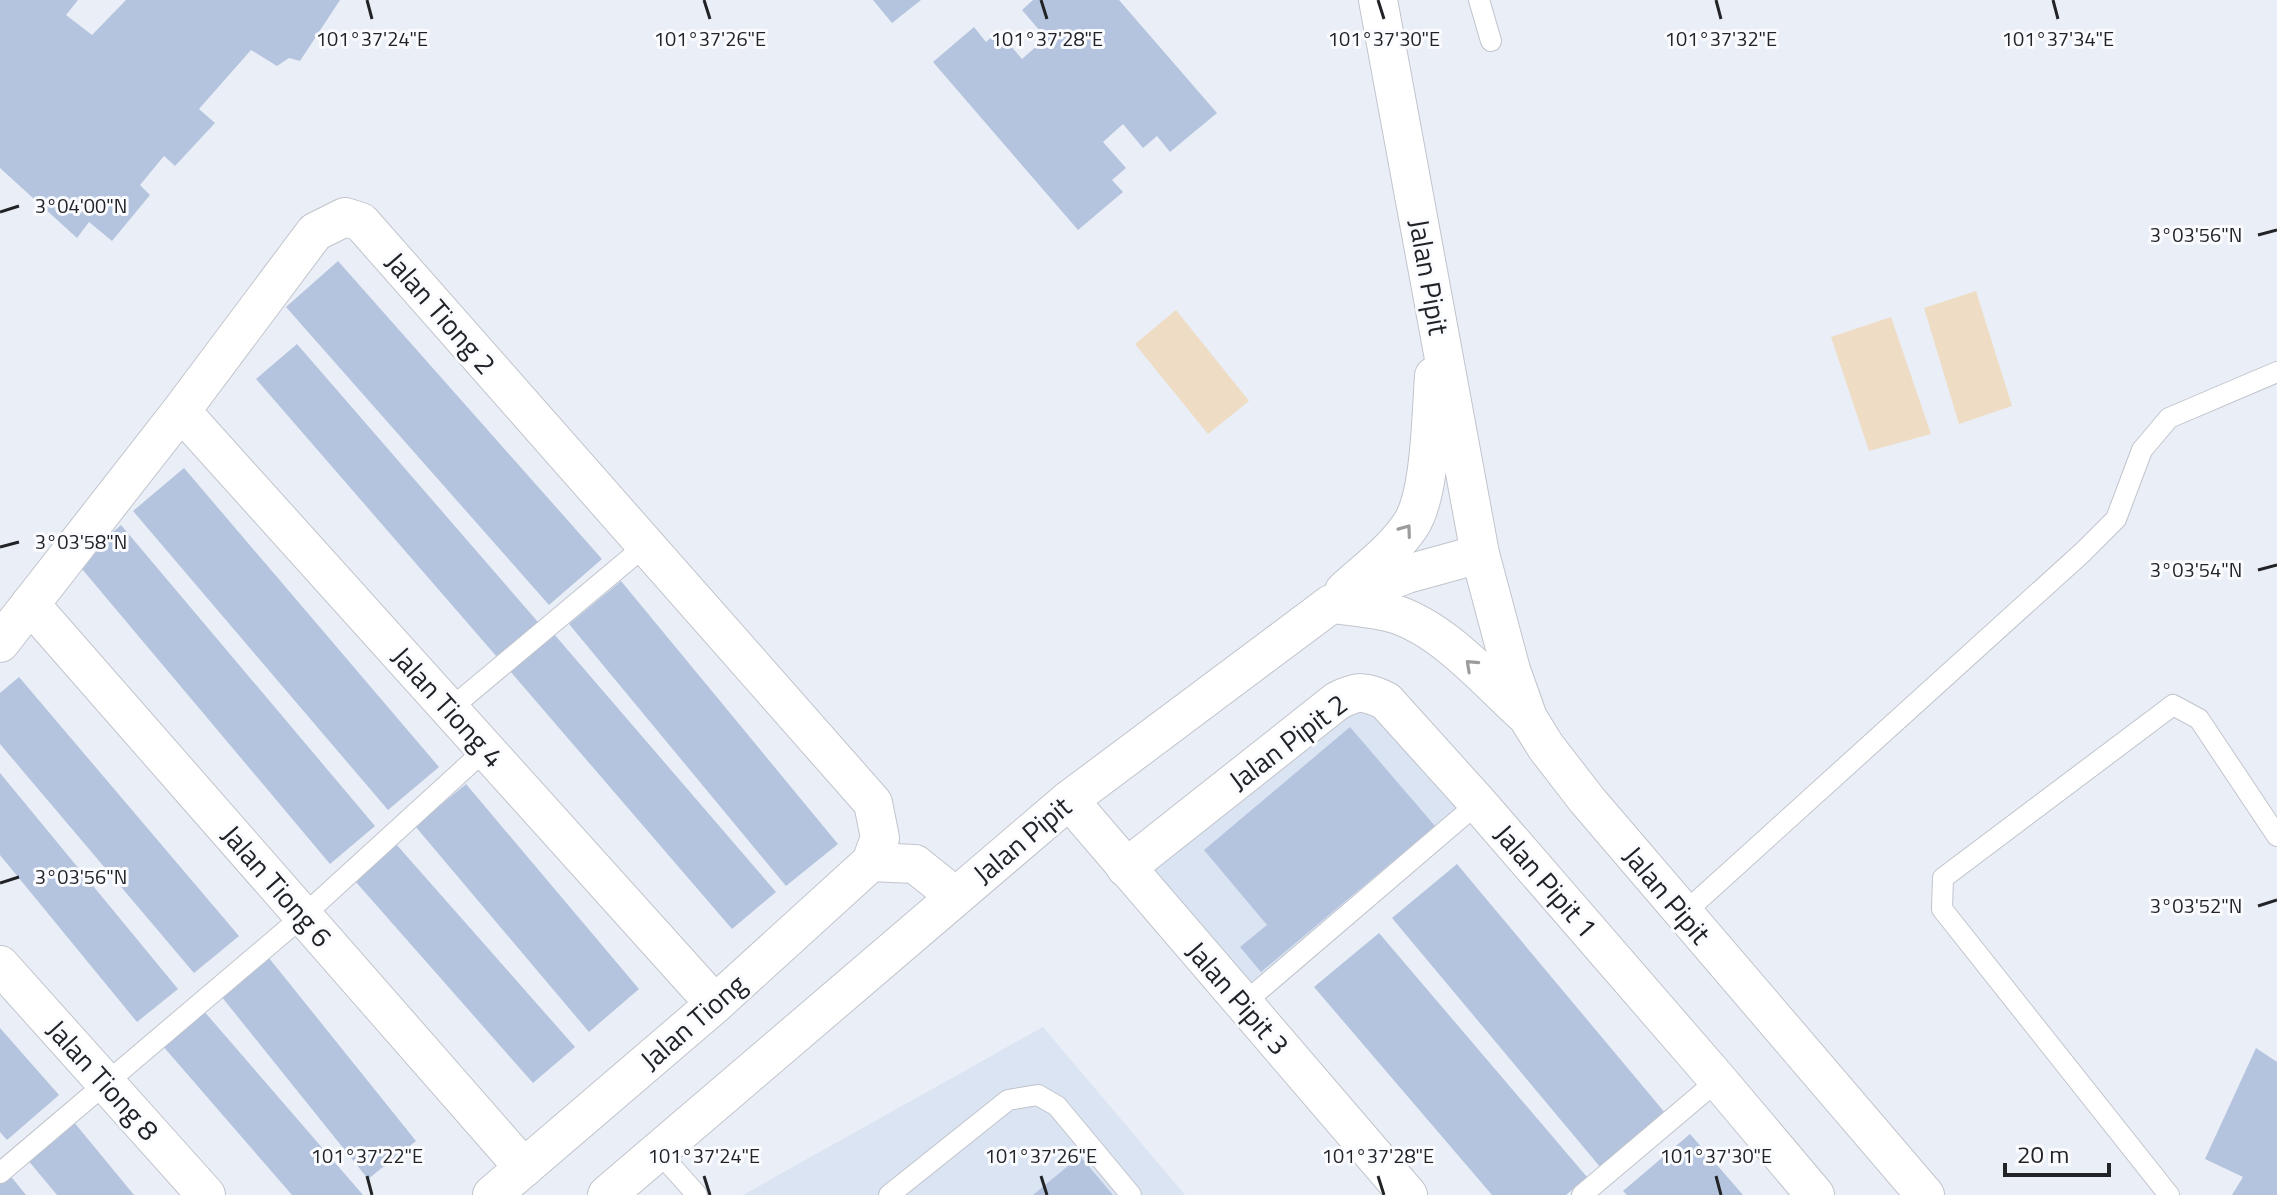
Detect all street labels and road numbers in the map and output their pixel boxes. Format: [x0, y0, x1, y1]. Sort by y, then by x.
street label: Jalan Pipit [1398, 215, 1461, 339]
street label: Jalan Tiong 2 [376, 242, 507, 384]
street label: Jalan Tiong 4 [382, 636, 515, 777]
street label: Jalan Pipit 2 [1219, 683, 1356, 801]
street label: Jalan Pipit [963, 785, 1081, 894]
street label: Jalan Pipit 1 [1485, 814, 1608, 947]
street label: Jalan Tiong 6 [212, 815, 343, 957]
street label: Jalan Pipit [1613, 836, 1722, 954]
street label: Jalan Pipit 3 [1177, 931, 1300, 1064]
street label: Jalan Tiong [630, 963, 755, 1080]
street label: Jalan Tiong 8 [37, 1009, 170, 1150]

